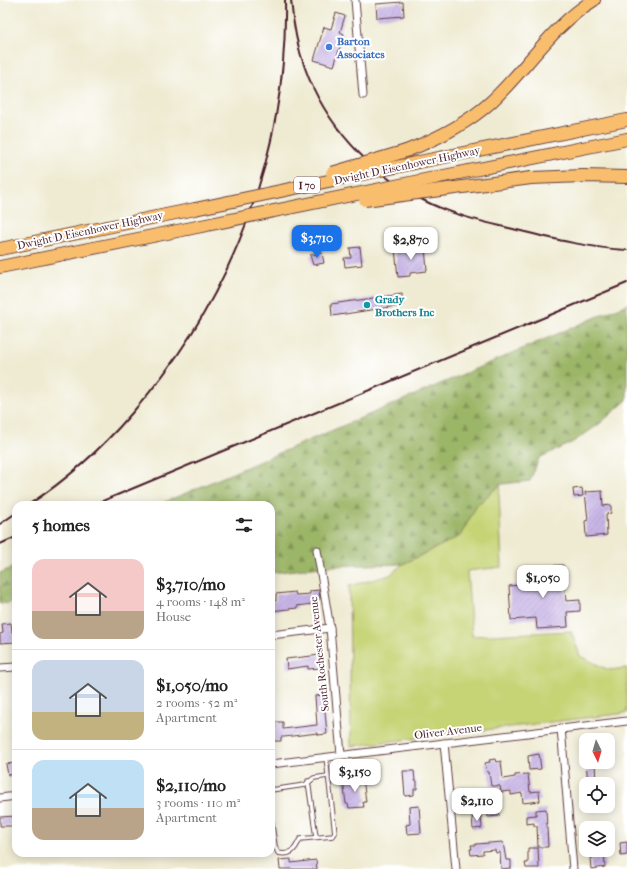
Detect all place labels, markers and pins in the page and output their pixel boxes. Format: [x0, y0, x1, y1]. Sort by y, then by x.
place label: Barton Associates [336, 35, 384, 61]
marker: Barton Associates [324, 42, 334, 52]
pin: $3,710 [284, 225, 350, 259]
pin: $2,870 [378, 227, 444, 261]
place label: Grady Brothers Inc [375, 293, 435, 319]
marker: Grady Brothers Inc [362, 300, 372, 310]
pin: $1,050 [510, 565, 576, 599]
pin: $3,150 [322, 759, 388, 793]
pin: $2,110 [444, 788, 510, 822]

